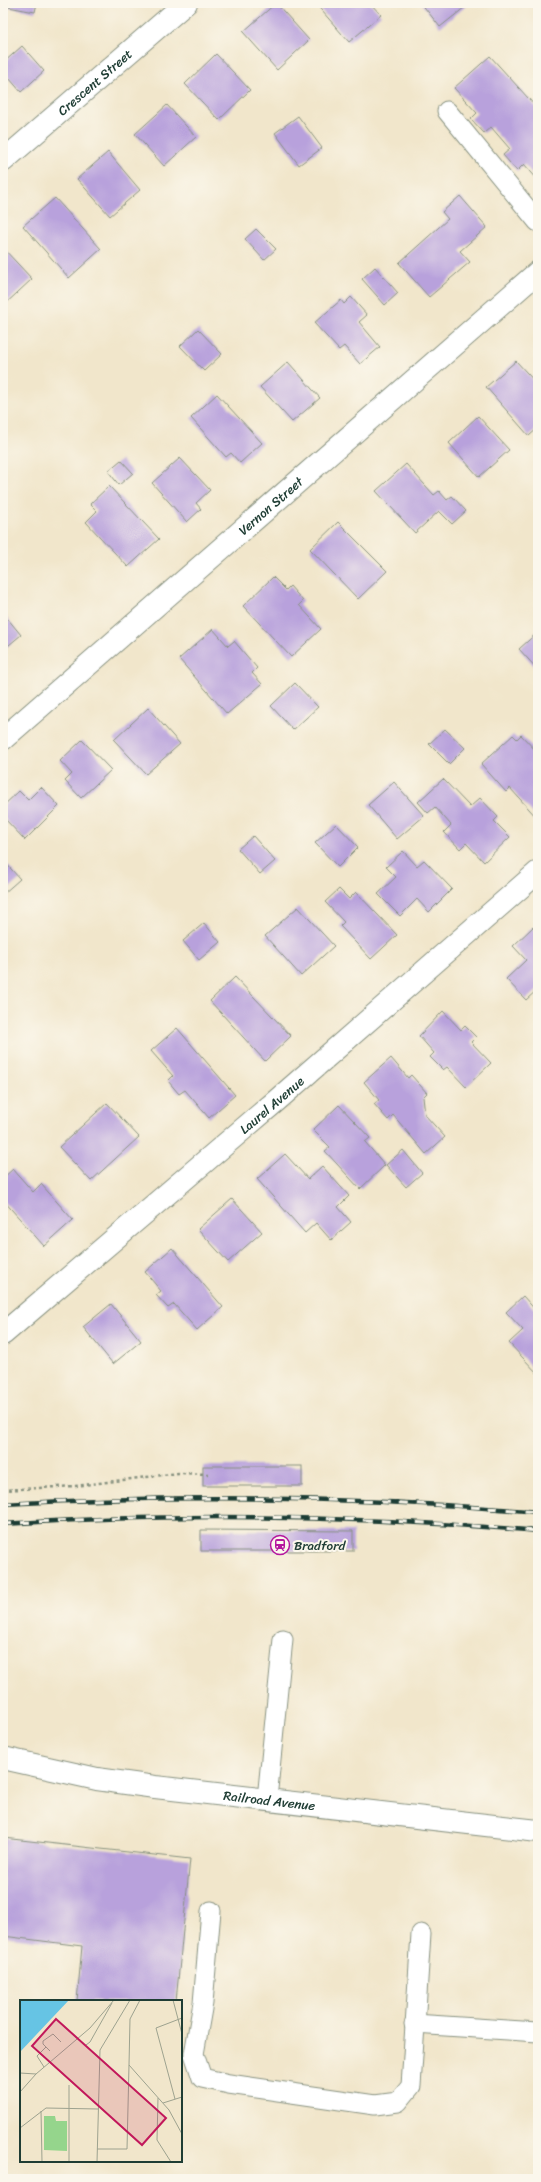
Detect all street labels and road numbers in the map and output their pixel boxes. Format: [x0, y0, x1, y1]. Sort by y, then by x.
street label: Crescent Street [52, 43, 138, 121]
street label: Vernon Street [233, 470, 309, 541]
street label: Laurel Avenue [234, 1070, 309, 1140]
street label: Railroad Avenue [222, 1784, 317, 1817]

